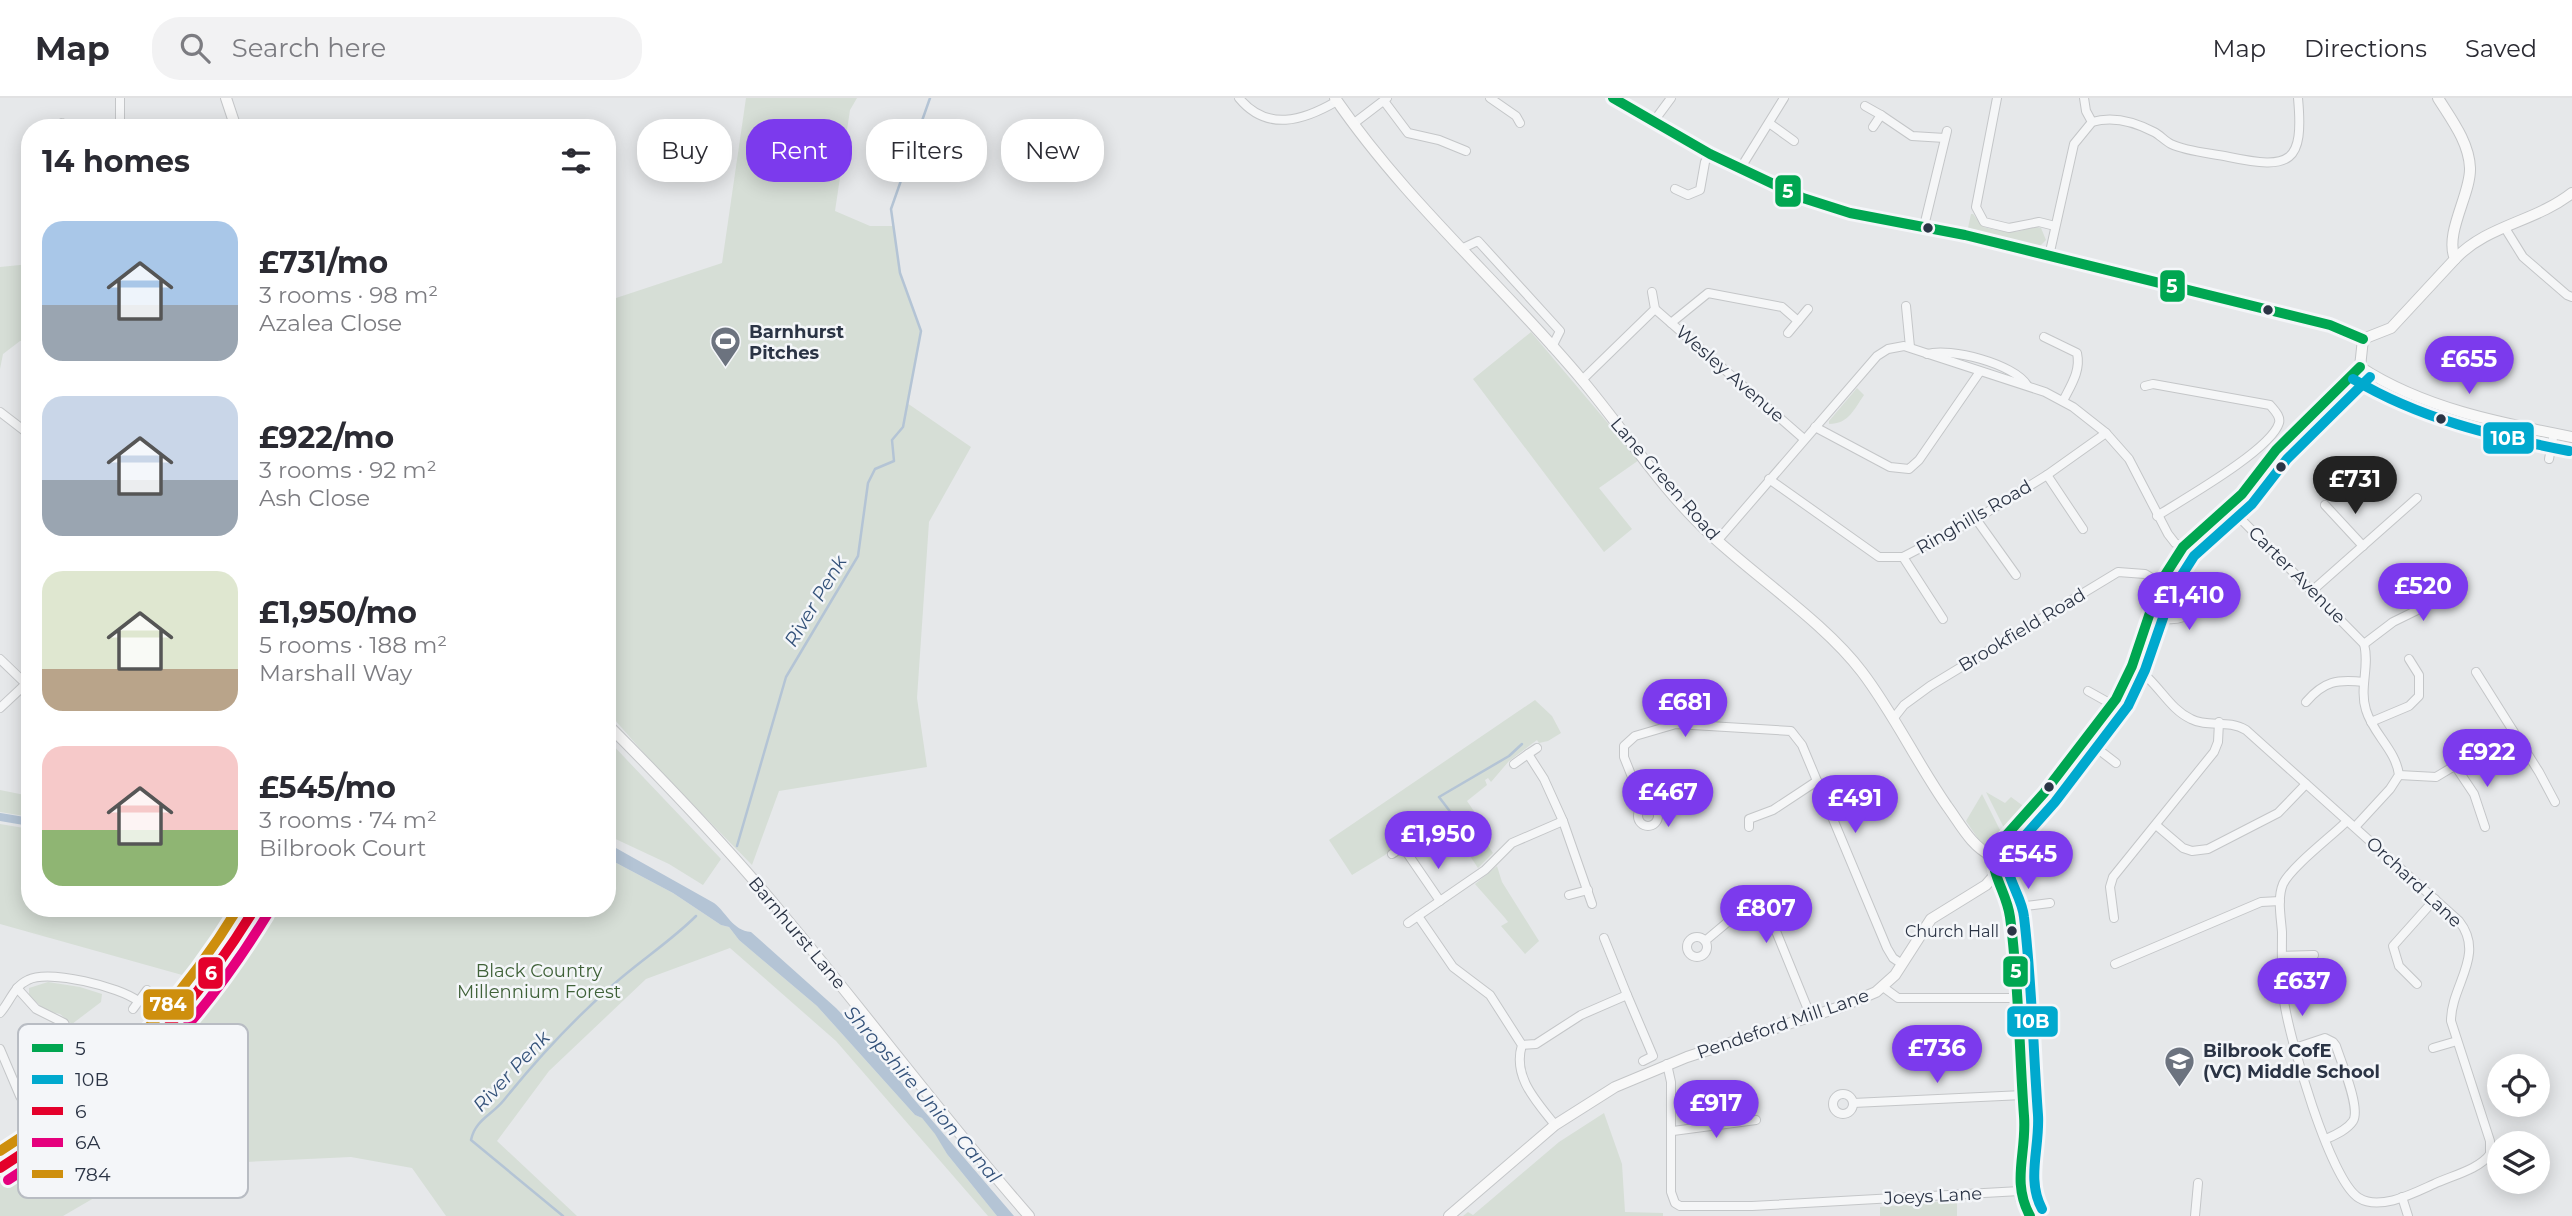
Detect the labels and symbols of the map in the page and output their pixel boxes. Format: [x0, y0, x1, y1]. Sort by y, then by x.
line badge: 5 [1774, 174, 1802, 208]
text: 5 [1782, 180, 1794, 203]
unlabelled marker [1921, 221, 1935, 235]
line badge: 5 [2159, 269, 2186, 303]
text: 5 [2166, 275, 2178, 298]
unlabelled marker [2261, 303, 2275, 317]
place label: Barnhurst Pitches [749, 321, 844, 364]
street label: Wesley Avenue [1671, 321, 1789, 427]
sports icon: Barnhurst Pitches [709, 325, 743, 369]
pin: £655 [2428, 336, 2510, 396]
unlabelled marker [2434, 412, 2448, 426]
street label: Lane Green Road [1606, 413, 1724, 545]
line badge: 10B [2482, 421, 2535, 455]
text: 10B [2491, 427, 2525, 450]
pin: £731 [2314, 456, 2396, 516]
unlabelled marker [2274, 460, 2288, 474]
street label: Ringhills Road [1912, 475, 2036, 559]
street label: Carter Avenue [2244, 522, 2350, 628]
water label: River Penk [779, 551, 852, 651]
pin: £520 [2382, 564, 2464, 623]
pin: £1,410 [2132, 573, 2246, 632]
street label: Brookfield Road [1954, 583, 2090, 677]
pin: £681 [1644, 680, 1726, 739]
pin: £922 [2446, 730, 2528, 789]
pin: £467 [1627, 770, 1709, 829]
pin: £491 [1814, 776, 1896, 835]
unlabelled marker [2042, 780, 2056, 794]
pin: £1,950 [1381, 812, 1495, 871]
pin: £545 [1987, 832, 2069, 891]
street label: Orchard Lane [2362, 832, 2467, 932]
street label: Barnhurst Lane [744, 872, 850, 994]
pin: £807 [1725, 886, 1807, 945]
place label: Church Hall [1905, 922, 1999, 941]
marker: Church Hall [2005, 924, 2019, 938]
line badge: 5 [2002, 955, 2029, 988]
line badge: 6 [197, 956, 224, 990]
pin: £637 [2261, 958, 2343, 1018]
park label: Black Country Millennium Forest [457, 960, 621, 1003]
text: 5 [2010, 960, 2022, 983]
text: 6 [205, 962, 217, 985]
street label: Pendeford Mill Lane [1694, 984, 1872, 1064]
line badge: 784 [142, 988, 195, 1021]
text: 784 [149, 993, 187, 1016]
water label: Shropshire Union Canal [839, 1001, 1006, 1188]
line badge: 10B [2006, 1005, 2059, 1038]
text: 10B [2015, 1010, 2049, 1033]
legend [18, 1024, 248, 1198]
water label: River Penk [468, 1026, 555, 1116]
pin: £736 [1896, 1026, 1978, 1085]
text: 5 [75, 1037, 86, 1060]
place label: Bilbrook CofE (VC) Middle School [2203, 1040, 2380, 1083]
school or university icon: Bilbrook CofE (VC) Middle School [2163, 1044, 2197, 1088]
text: 10B [75, 1068, 109, 1091]
pin: £917 [1675, 1080, 1757, 1140]
text: 6 [75, 1100, 87, 1123]
text: 6A [75, 1131, 101, 1154]
text: 784 [75, 1163, 111, 1186]
street label: Joeys Lane [1882, 1182, 1983, 1210]

